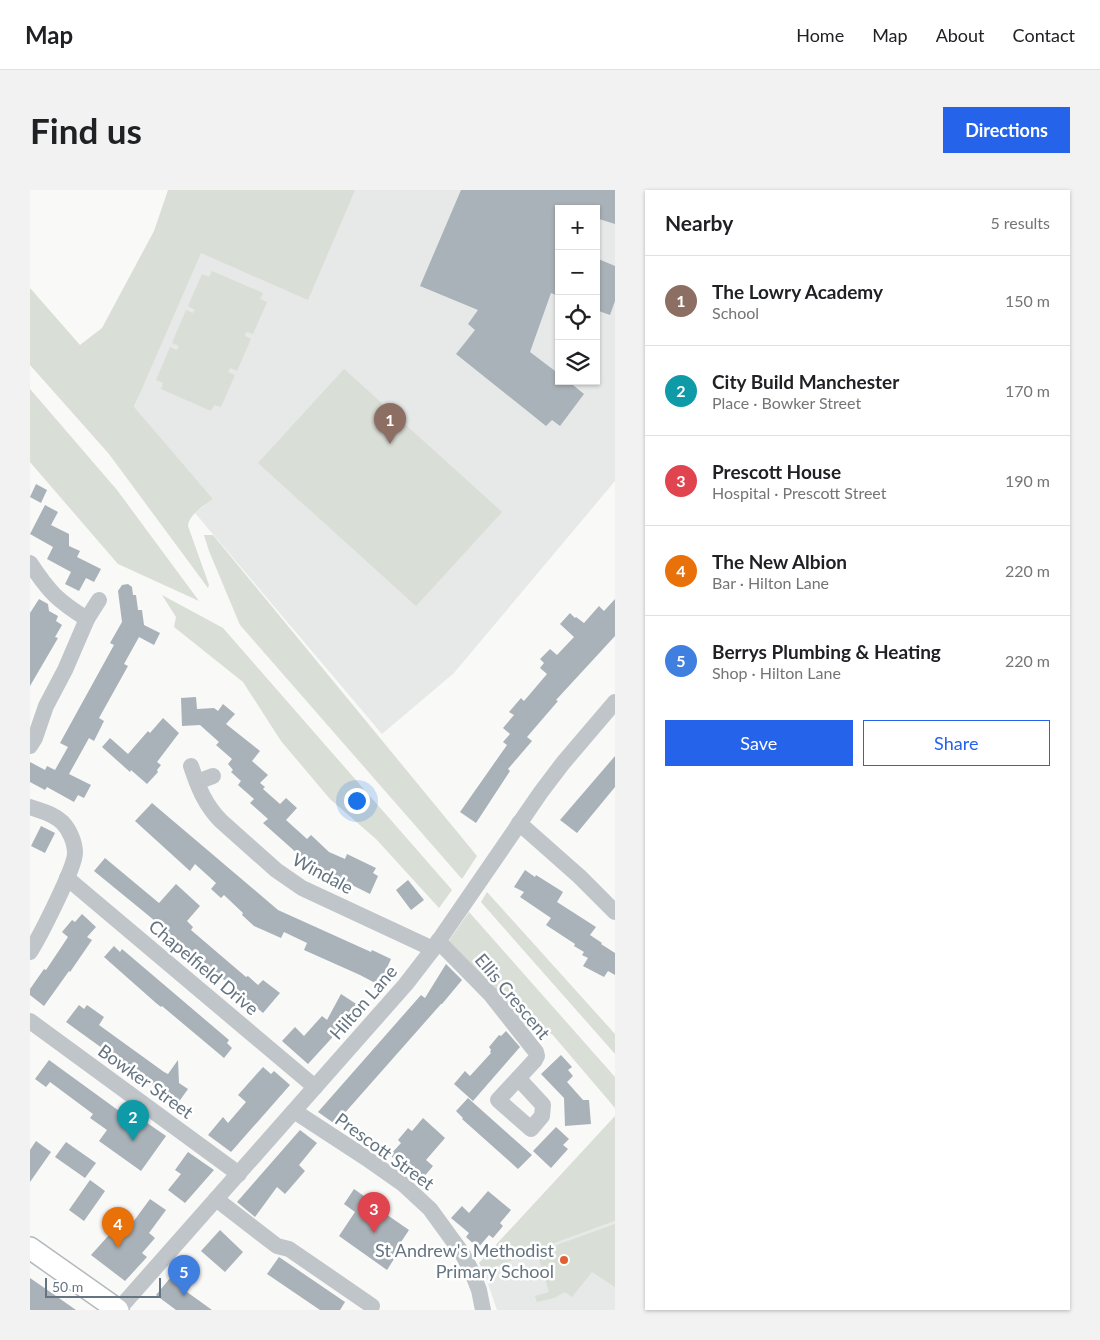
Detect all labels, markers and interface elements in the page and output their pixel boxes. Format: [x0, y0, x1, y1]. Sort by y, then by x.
text: Map [25, 20, 73, 49]
text: Home [796, 24, 844, 46]
text: Map [872, 24, 908, 46]
text: About [936, 24, 985, 46]
text: Contact [1013, 24, 1075, 46]
button: Directions [943, 107, 1070, 153]
text: Find us [30, 109, 142, 151]
map controls [555, 205, 600, 385]
button: + [555, 205, 600, 250]
text: Nearby [665, 210, 733, 235]
text: 5 results [990, 213, 1050, 232]
button: − [555, 250, 600, 295]
text: The Lowry Academy [712, 280, 883, 303]
text: 1 [676, 291, 686, 310]
text: 150 m [1005, 291, 1050, 310]
button: locate [555, 295, 600, 340]
text: School [712, 303, 759, 322]
button: layers [555, 340, 600, 385]
text: City Build Manchester [712, 370, 899, 393]
text: 2 [676, 381, 686, 400]
text: 170 m [1005, 381, 1050, 400]
text: Place · Bowker Street [712, 393, 861, 412]
pin: 1 [374, 403, 406, 444]
text: Prescott House [712, 460, 841, 483]
text: 3 [676, 471, 686, 490]
text: 190 m [1005, 471, 1050, 490]
text: Hospital · Prescott Street [712, 483, 887, 502]
text: The New Albion [712, 550, 847, 573]
text: 4 [676, 561, 686, 580]
text: 220 m [1005, 561, 1050, 580]
text: Bar · Hilton Lane [712, 573, 829, 592]
text: Berrys Plumbing & Heating [712, 640, 941, 663]
text: 5 [676, 651, 686, 670]
text: 220 m [1005, 651, 1050, 670]
text: Shop · Hilton Lane [712, 663, 841, 682]
button: Save [665, 720, 853, 766]
button: Share [863, 720, 1050, 766]
your location [344, 788, 370, 814]
street label: Windale [289, 848, 357, 898]
street label: Chapelfield Drive [145, 915, 263, 1019]
street label: Ellis Crescent [471, 949, 556, 1044]
street label: Hilton Lane [325, 960, 401, 1044]
street label: Bowker Street [94, 1039, 198, 1123]
pin: 2 [117, 1100, 149, 1141]
street label: Prescott Street [331, 1108, 439, 1195]
pin: 3 [358, 1192, 390, 1233]
pin: 4 [102, 1207, 134, 1248]
place label: St Andrew's Methodist Primary School [375, 1239, 555, 1282]
marker: St Andrew's Methodist Primary School [558, 1254, 570, 1266]
pin: 5 [168, 1255, 200, 1296]
scale bar [45, 1275, 161, 1298]
text: 50 m [52, 1278, 83, 1295]

